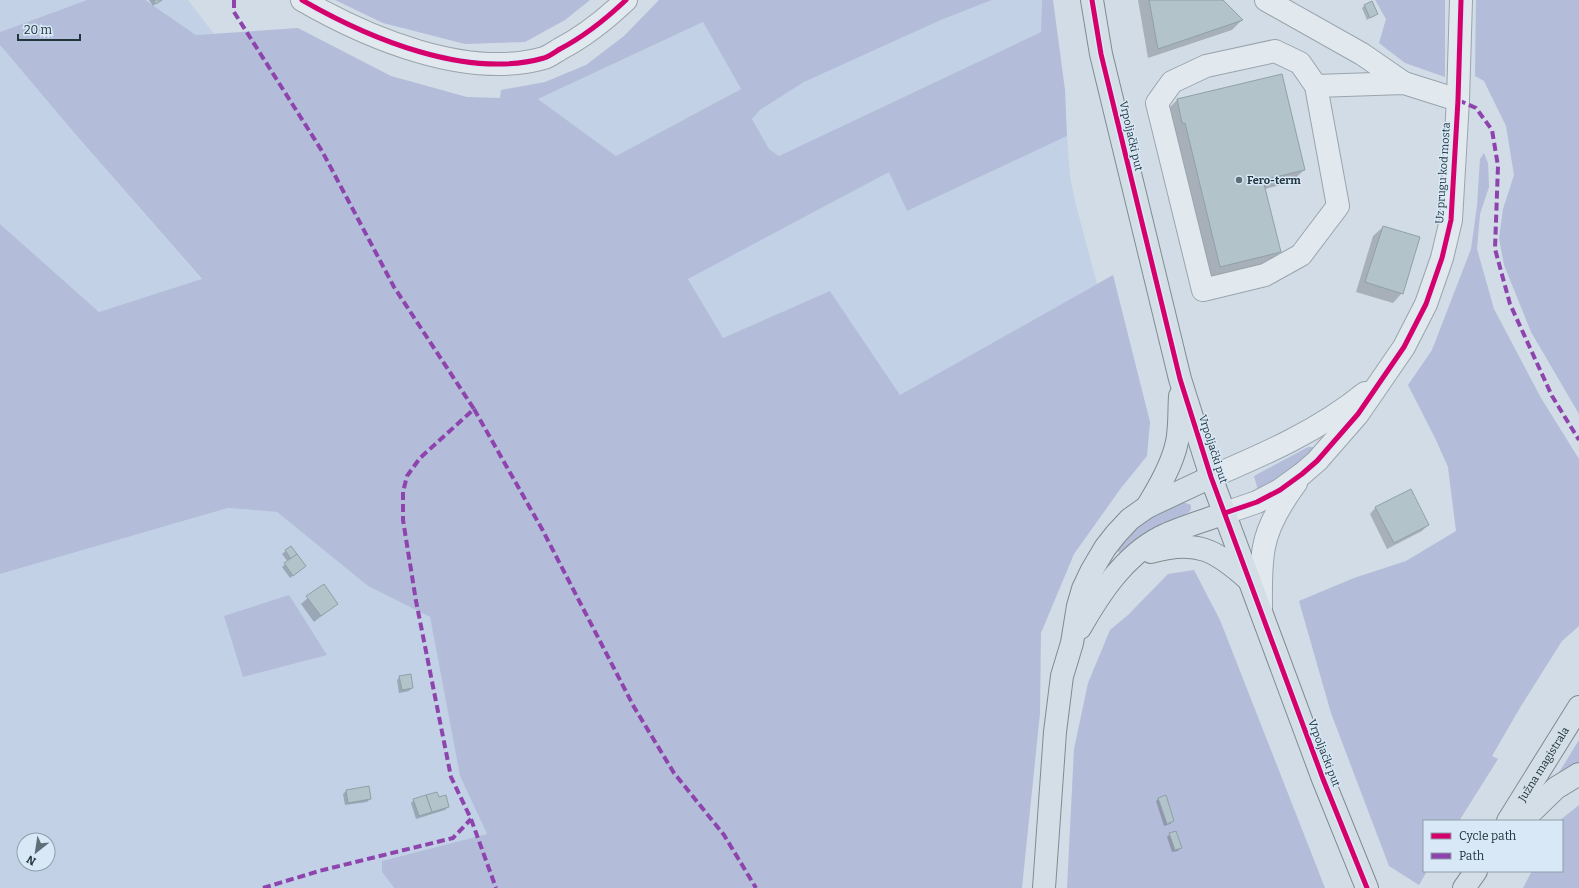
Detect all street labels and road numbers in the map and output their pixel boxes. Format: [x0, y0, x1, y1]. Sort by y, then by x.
street label: Vrpoljački put [1117, 100, 1145, 172]
street label: Uz prugu kod mosta [1433, 122, 1453, 224]
street label: Vrpoljački put [1196, 413, 1230, 485]
street label: Vrpoljački put [1305, 717, 1343, 789]
street label: Južna magistrala [1515, 724, 1572, 805]

